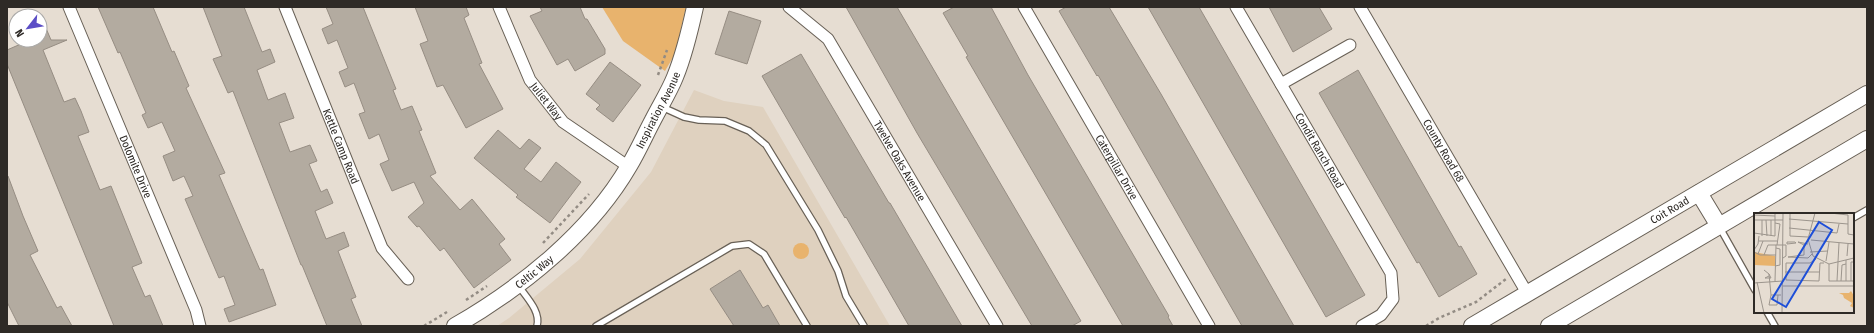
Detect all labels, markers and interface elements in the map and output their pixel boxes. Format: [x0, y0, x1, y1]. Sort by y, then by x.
north arrow [8, 8, 48, 48]
text: N [13, 27, 27, 39]
street label: Inspiration Avenue [633, 70, 683, 151]
street label: Juliet Way [528, 80, 565, 122]
street label: Kettle Camp Road [320, 107, 362, 186]
street label: Condit Ranch Road [1293, 110, 1347, 190]
street label: County Road 68 [1420, 117, 1467, 184]
street label: Twelve Oaks Avenue [871, 119, 928, 203]
street label: Caterpillar Drive [1093, 132, 1141, 202]
street label: Dolomite Drive [117, 133, 155, 200]
street label: Coit Road [1648, 194, 1691, 227]
inset map [1754, 213, 1854, 313]
street label: Celtic Way [512, 252, 556, 291]

